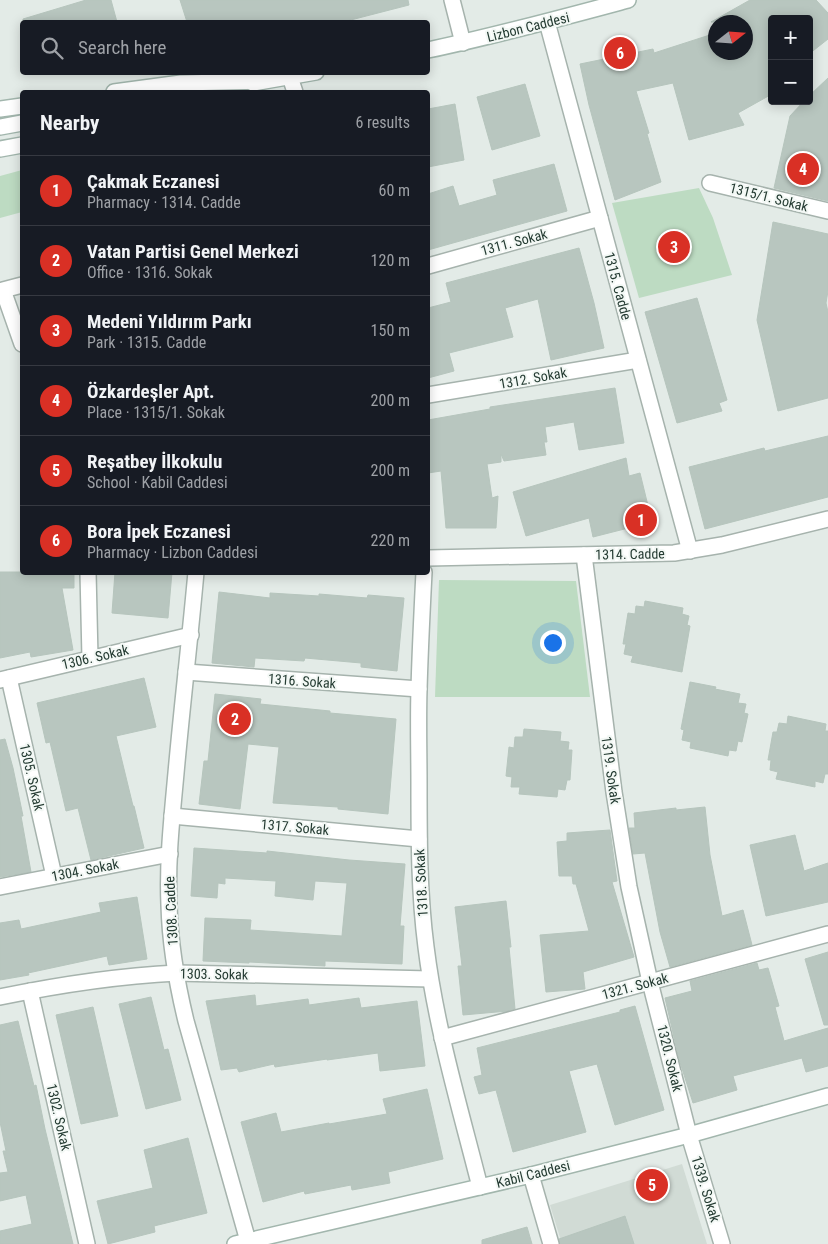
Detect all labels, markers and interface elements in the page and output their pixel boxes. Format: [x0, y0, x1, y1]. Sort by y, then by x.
street label: Lizbon Caddesi [485, 9, 571, 45]
north arrow [708, 15, 753, 60]
map controls [768, 15, 813, 105]
button: + [768, 15, 813, 60]
search box [20, 20, 430, 75]
icon: search [38, 34, 66, 62]
pin: 6 [604, 34, 636, 72]
text: Search here [78, 36, 166, 59]
button: − [768, 60, 813, 105]
text: Nearby [40, 111, 99, 135]
text: 6 results [355, 113, 410, 132]
pin: 4 [787, 150, 819, 188]
text: Çakmak Eczanesi [87, 170, 220, 193]
street label: 1315/1. Sokak [728, 180, 811, 215]
text: 1 [52, 181, 60, 200]
text: 60 m [378, 181, 410, 200]
text: Pharmacy · 1314. Cadde [87, 193, 241, 212]
street label: 1311. Sokak [479, 225, 550, 259]
pin: 3 [658, 228, 690, 266]
text: Vatan Partisi Genel Merkezi [87, 240, 299, 263]
street label: 1315. Cadde [601, 250, 635, 322]
text: 2 [52, 251, 60, 270]
text: 120 m [371, 251, 410, 270]
text: Office · 1316. Sokak [87, 263, 213, 282]
text: Medeni Yıldırım Parkı [87, 310, 252, 333]
text: 3 [52, 321, 60, 340]
text: 150 m [371, 321, 410, 340]
text: Park · 1315. Cadde [87, 333, 206, 352]
street label: 1312. Sokak [498, 364, 569, 392]
text: Özkardeşler Apt. [87, 380, 215, 403]
text: 4 [52, 391, 60, 410]
text: 200 m [371, 391, 410, 410]
text: Place · 1315/1. Sokak [87, 403, 225, 422]
text: Reşatbey İlkokulu [87, 450, 222, 473]
text: 5 [52, 461, 60, 480]
text: 200 m [371, 461, 410, 480]
text: School · Kabil Caddesi [87, 473, 228, 492]
pin: 1 [625, 501, 657, 539]
text: Bora İpek Eczanesi [87, 520, 231, 543]
text: 6 [52, 531, 60, 550]
text: 220 m [371, 531, 410, 550]
text: Pharmacy · Lizbon Caddesi [87, 543, 258, 562]
street label: 1314. Cadde [595, 545, 665, 563]
your location [540, 630, 566, 656]
street label: 1306. Sokak [60, 641, 131, 672]
street label: 1316. Sokak [267, 671, 337, 691]
pin: 2 [219, 700, 251, 738]
street label: 1319. Sokak [598, 735, 624, 806]
street label: 1305. Sokak [17, 742, 48, 813]
street label: 1317. Sokak [260, 816, 330, 838]
street label: 1318. Sokak [411, 848, 431, 917]
street label: 1304. Sokak [50, 856, 121, 884]
street label: 1308. Cadde [161, 875, 181, 946]
street label: 1303. Sokak [180, 965, 249, 983]
street label: 1321. Sokak [600, 969, 671, 1003]
street label: 1320. Sokak [654, 1023, 686, 1094]
street label: 1302. Sokak [44, 1082, 75, 1153]
street label: 1339. Sokak [688, 1154, 724, 1225]
street label: Kabil Caddesi [494, 1157, 572, 1191]
pin: 5 [636, 1166, 668, 1204]

